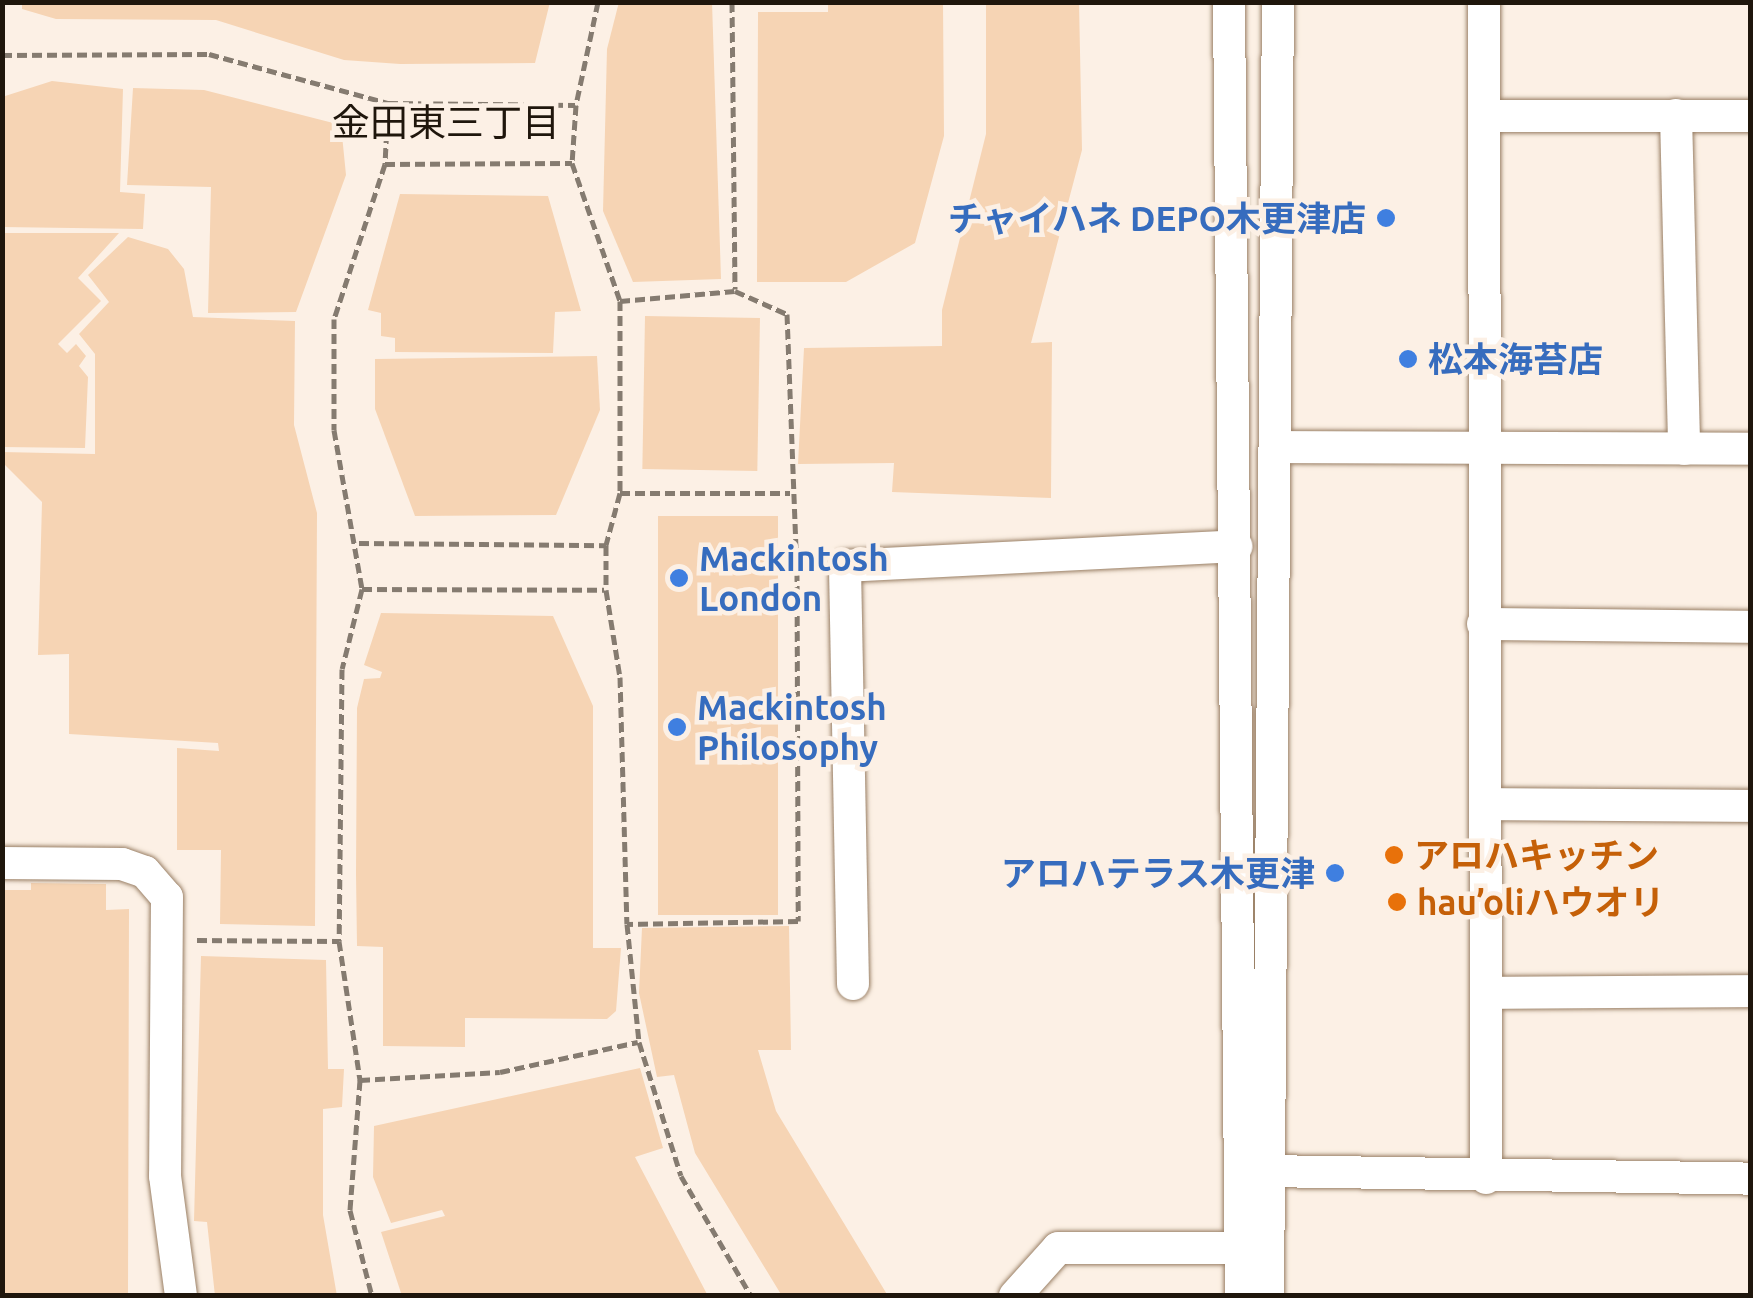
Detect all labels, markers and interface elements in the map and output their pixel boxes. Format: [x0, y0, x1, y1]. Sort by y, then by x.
district label: 金田東三丁目 [332, 100, 560, 146]
place label: チャイハネ DEPO木更津店 [947, 197, 1366, 239]
marker: チャイハネ DEPO木更津店 [1375, 207, 1397, 229]
place label: 松本海苔店 [1428, 338, 1603, 380]
marker: 松本海苔店 [1397, 348, 1419, 370]
place label: Mackintosh London [699, 537, 889, 619]
marker: Mackintosh London [668, 567, 690, 589]
place label: Mackintosh Philosophy [697, 686, 887, 768]
marker: Mackintosh Philosophy [666, 716, 688, 738]
place label: アロハキッチン [1414, 834, 1659, 876]
marker: アロハキッチン [1383, 844, 1405, 866]
place label: アロハテラス木更津 [1000, 852, 1315, 894]
marker: アロハテラス木更津 [1324, 862, 1346, 884]
place label: hau’oliハウオリ [1417, 881, 1664, 923]
marker: hau’oliハウオリ [1386, 891, 1408, 913]

